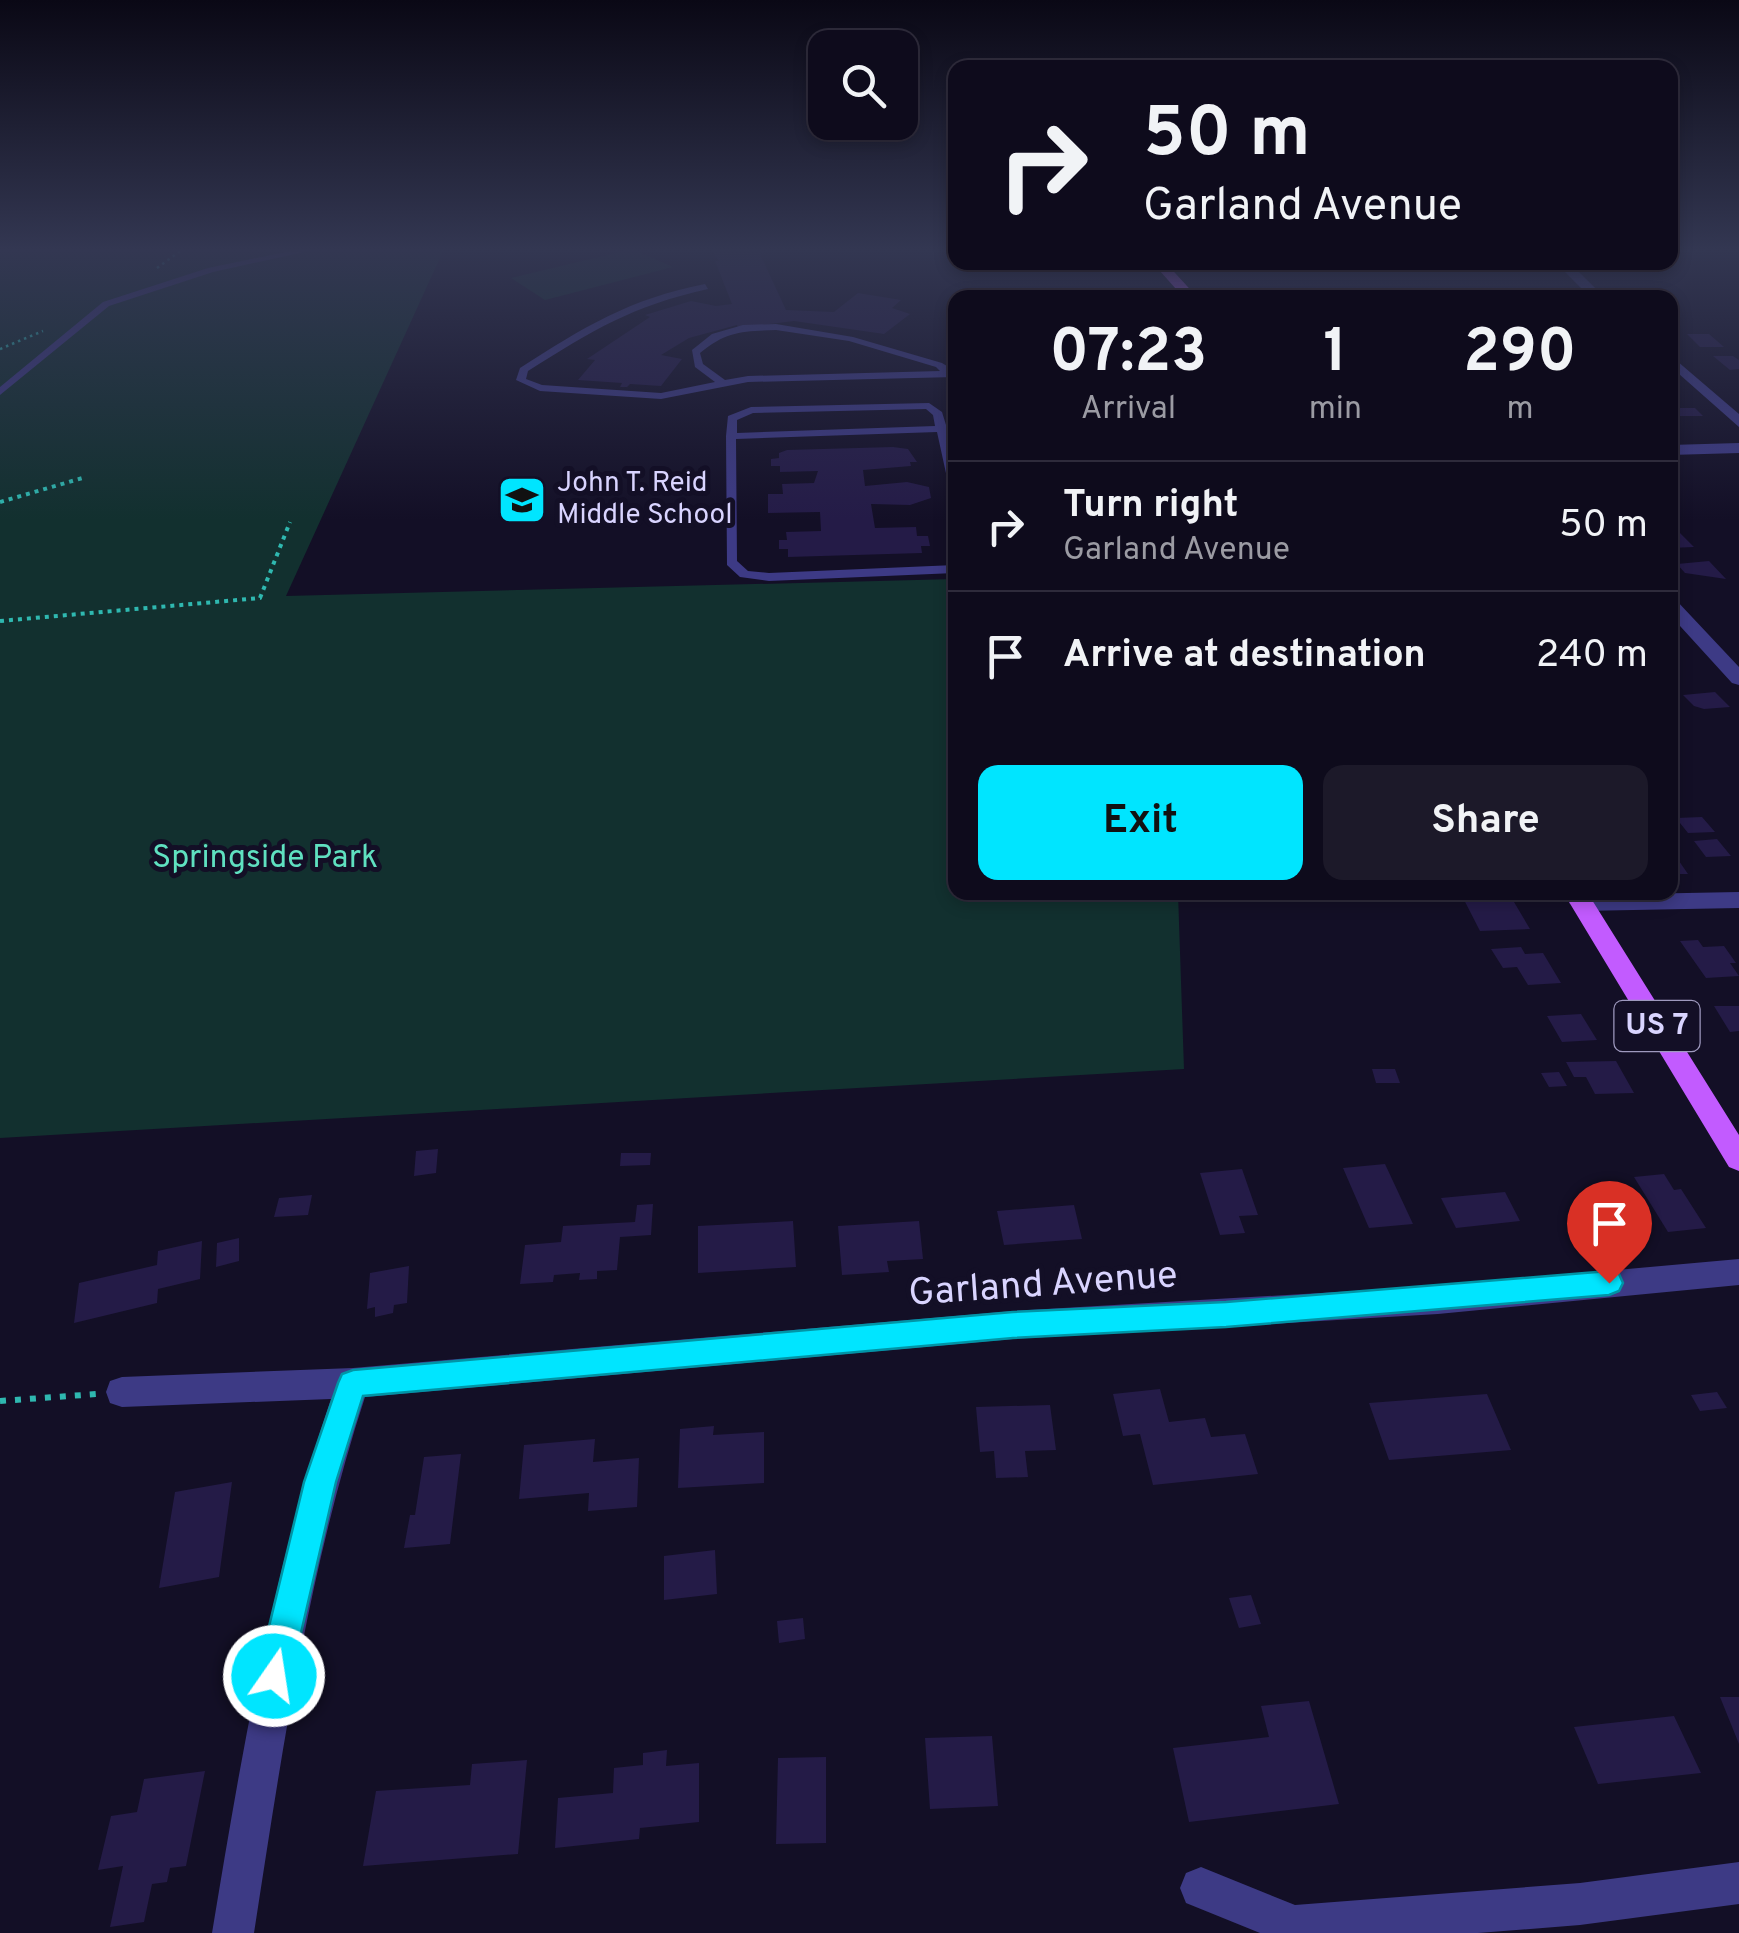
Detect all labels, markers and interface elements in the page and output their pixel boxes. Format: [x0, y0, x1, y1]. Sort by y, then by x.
map controls [808, 30, 918, 140]
button: search [808, 30, 918, 140]
text: 50 m [1143, 92, 1310, 181]
icon: right [978, 100, 1108, 230]
text: Garland Avenue [1143, 179, 1462, 236]
text: 07:23 [1049, 317, 1207, 393]
text: 1 [1323, 317, 1347, 393]
text: 290 [1463, 317, 1577, 393]
text: Arrival [1081, 390, 1176, 430]
text: min [1309, 390, 1362, 430]
text: m [1506, 390, 1533, 430]
place label: John T. Reid Middle School [557, 466, 733, 534]
school or university icon: John T. Reid Middle School [496, 474, 548, 526]
text: Turn right [1063, 482, 1238, 531]
icon: right [978, 499, 1033, 554]
text: 50 m [1559, 502, 1648, 551]
text: Garland Avenue [1063, 531, 1290, 571]
icon: arrive [978, 629, 1033, 684]
text: Arrive at destination [1063, 632, 1426, 681]
text: 240 m [1536, 632, 1648, 681]
button: Exit [978, 765, 1303, 880]
button: Share [1323, 765, 1648, 880]
park label: Springside Park [152, 839, 378, 879]
road number: US 7 [1614, 1001, 1700, 1051]
pin [1567, 1181, 1652, 1284]
icon: arrive [1582, 1196, 1637, 1251]
street label: Garland Avenue [907, 1252, 1179, 1320]
position arrow [222, 1624, 326, 1728]

